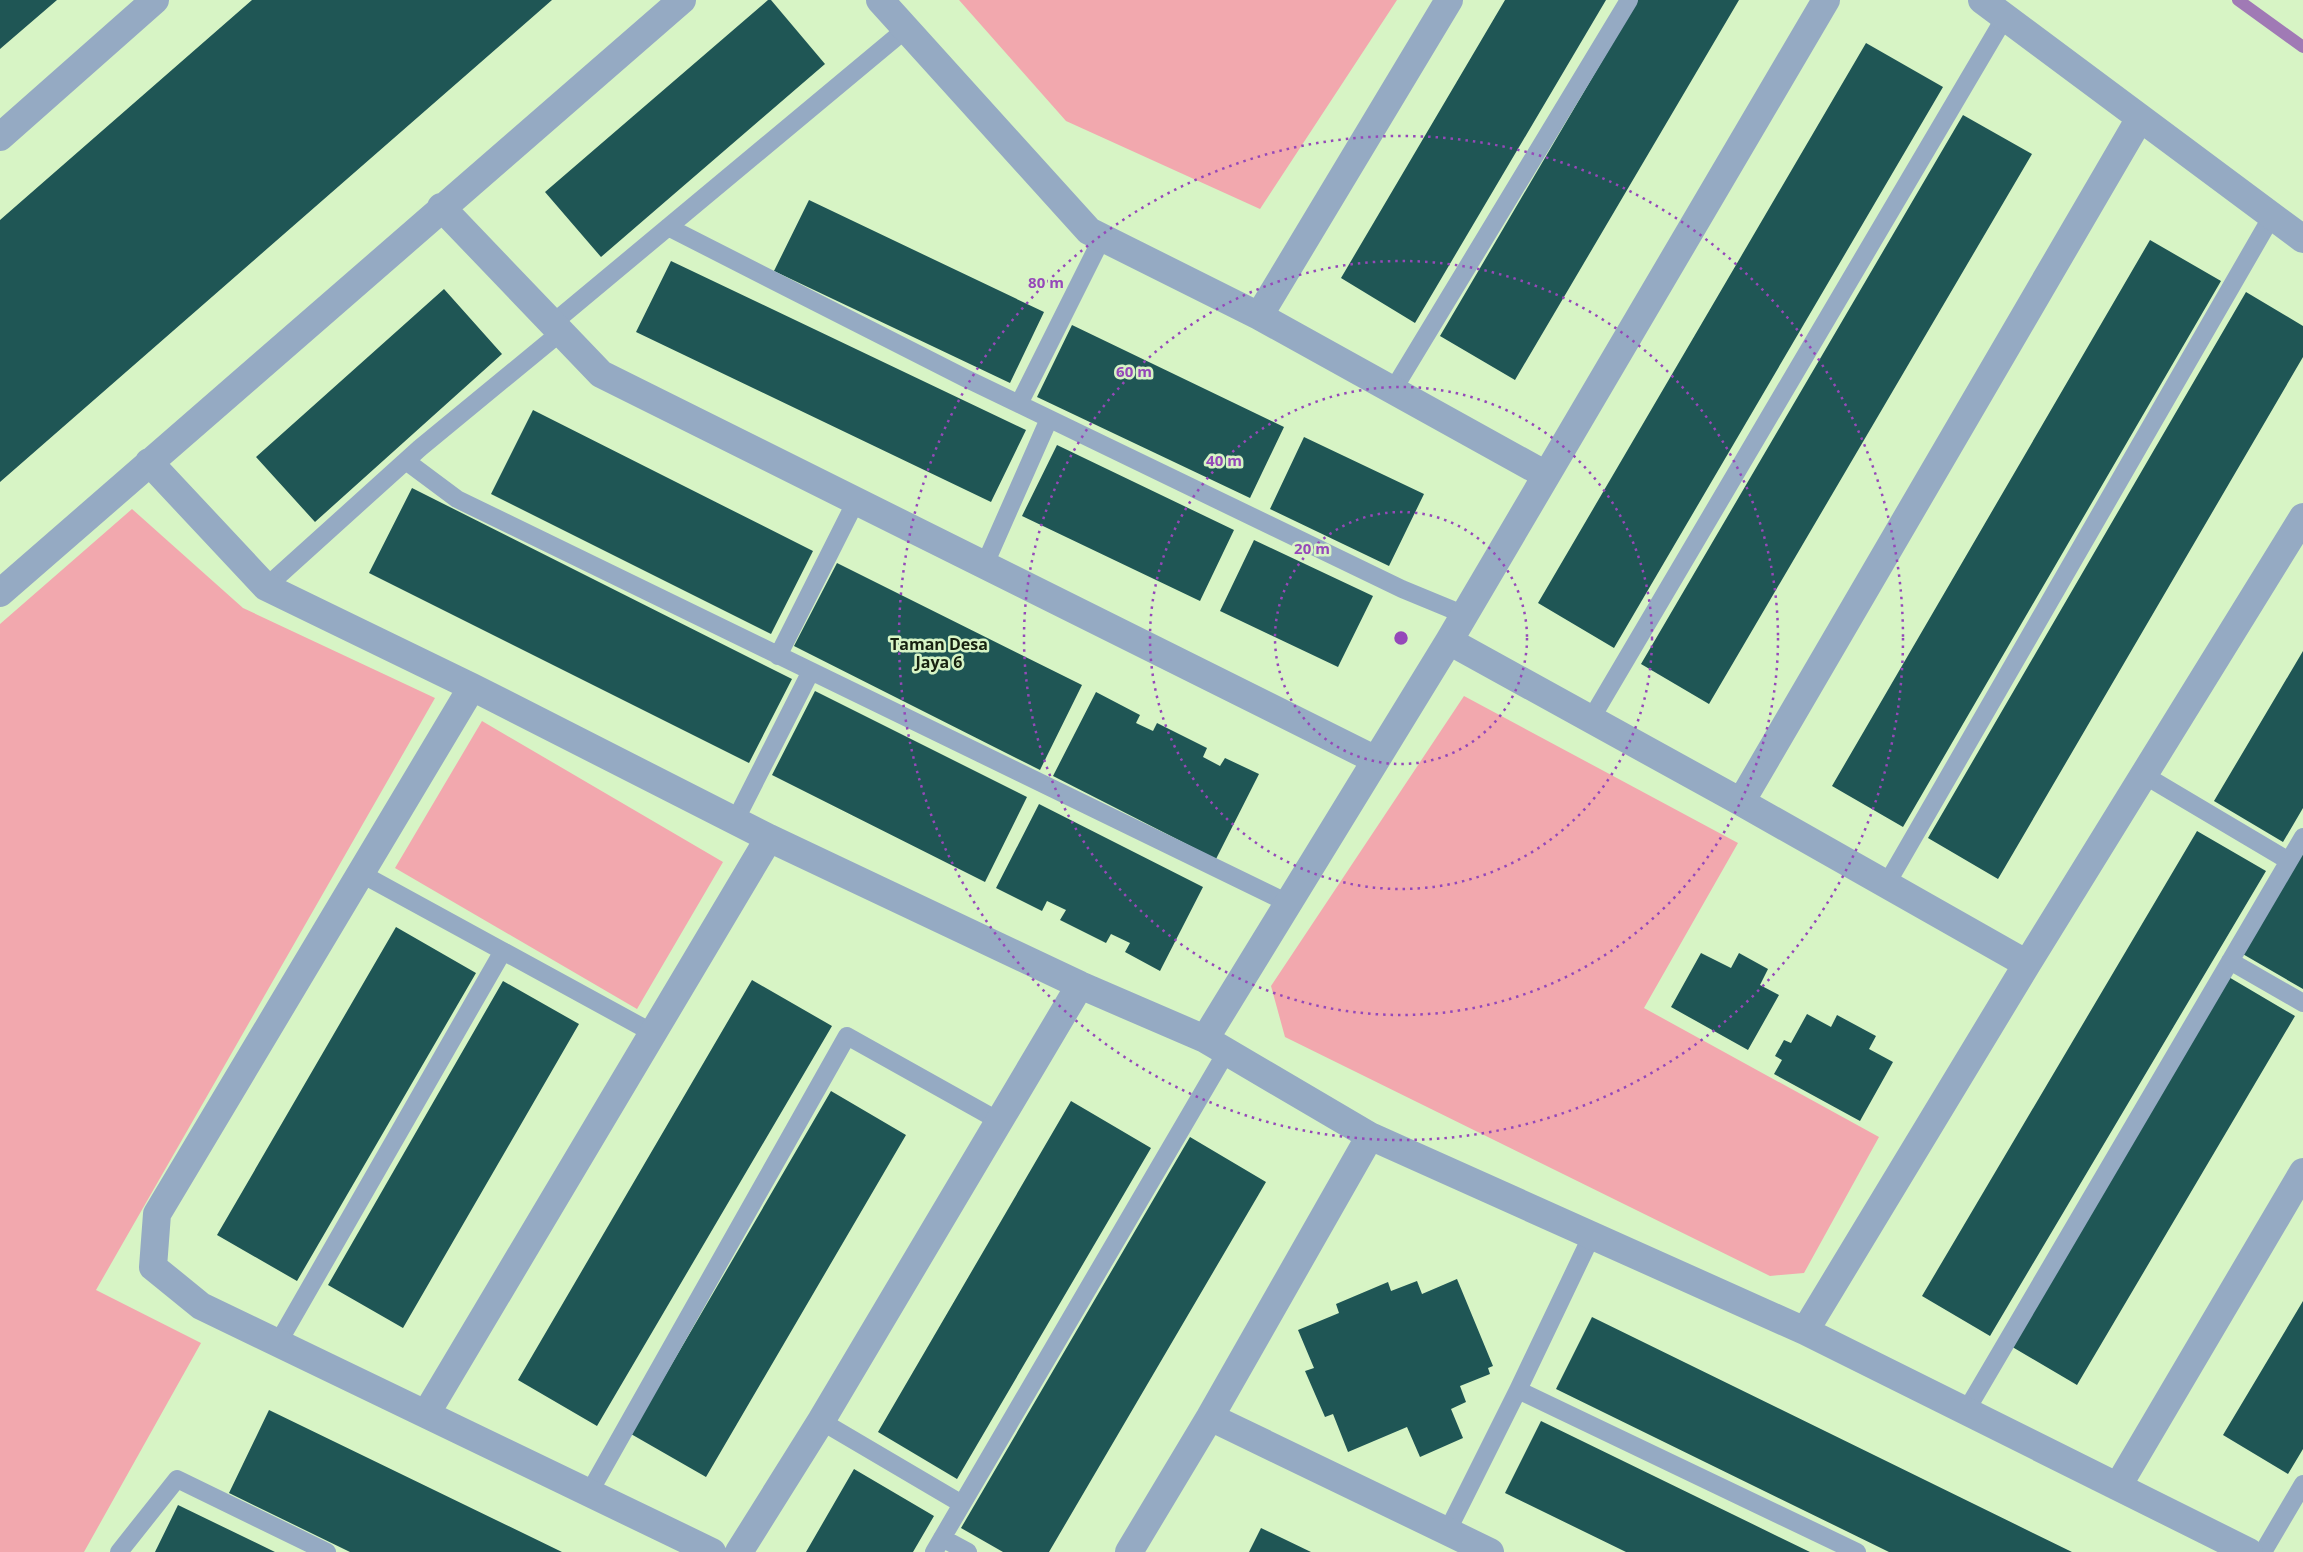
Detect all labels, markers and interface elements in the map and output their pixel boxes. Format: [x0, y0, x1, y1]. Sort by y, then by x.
text: 80 m [1028, 272, 1064, 292]
text: 60 m [1116, 361, 1152, 381]
text: 40 m [1206, 450, 1242, 470]
text: 20 m [1294, 538, 1330, 558]
centre of rings [1392, 629, 1410, 647]
district label: Taman Desa Jaya 6 [890, 633, 988, 673]

